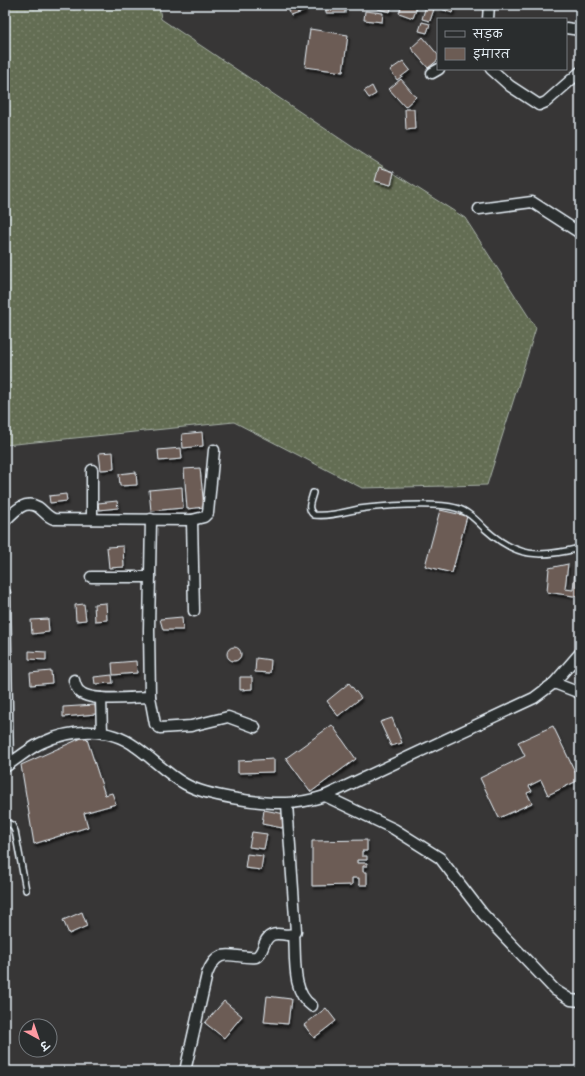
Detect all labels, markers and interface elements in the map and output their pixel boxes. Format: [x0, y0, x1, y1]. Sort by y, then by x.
legend [437, 18, 567, 70]
text: सड़क [472, 27, 504, 42]
text: इमारत [473, 47, 511, 62]
north arrow [18, 1018, 58, 1058]
text: उ [36, 1037, 52, 1054]

